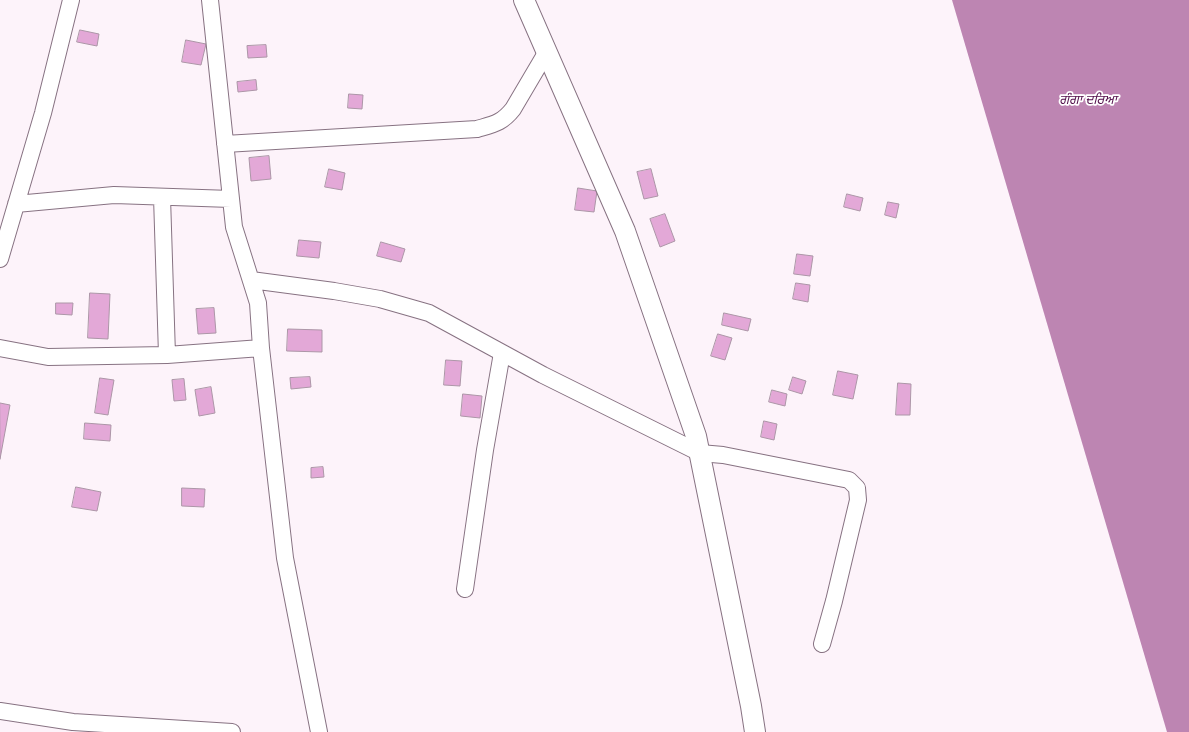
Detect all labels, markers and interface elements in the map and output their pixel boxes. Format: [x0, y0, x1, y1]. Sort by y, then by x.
water label: ਗੰਗਾ ਦਰਿਆ [1059, 93, 1117, 109]

